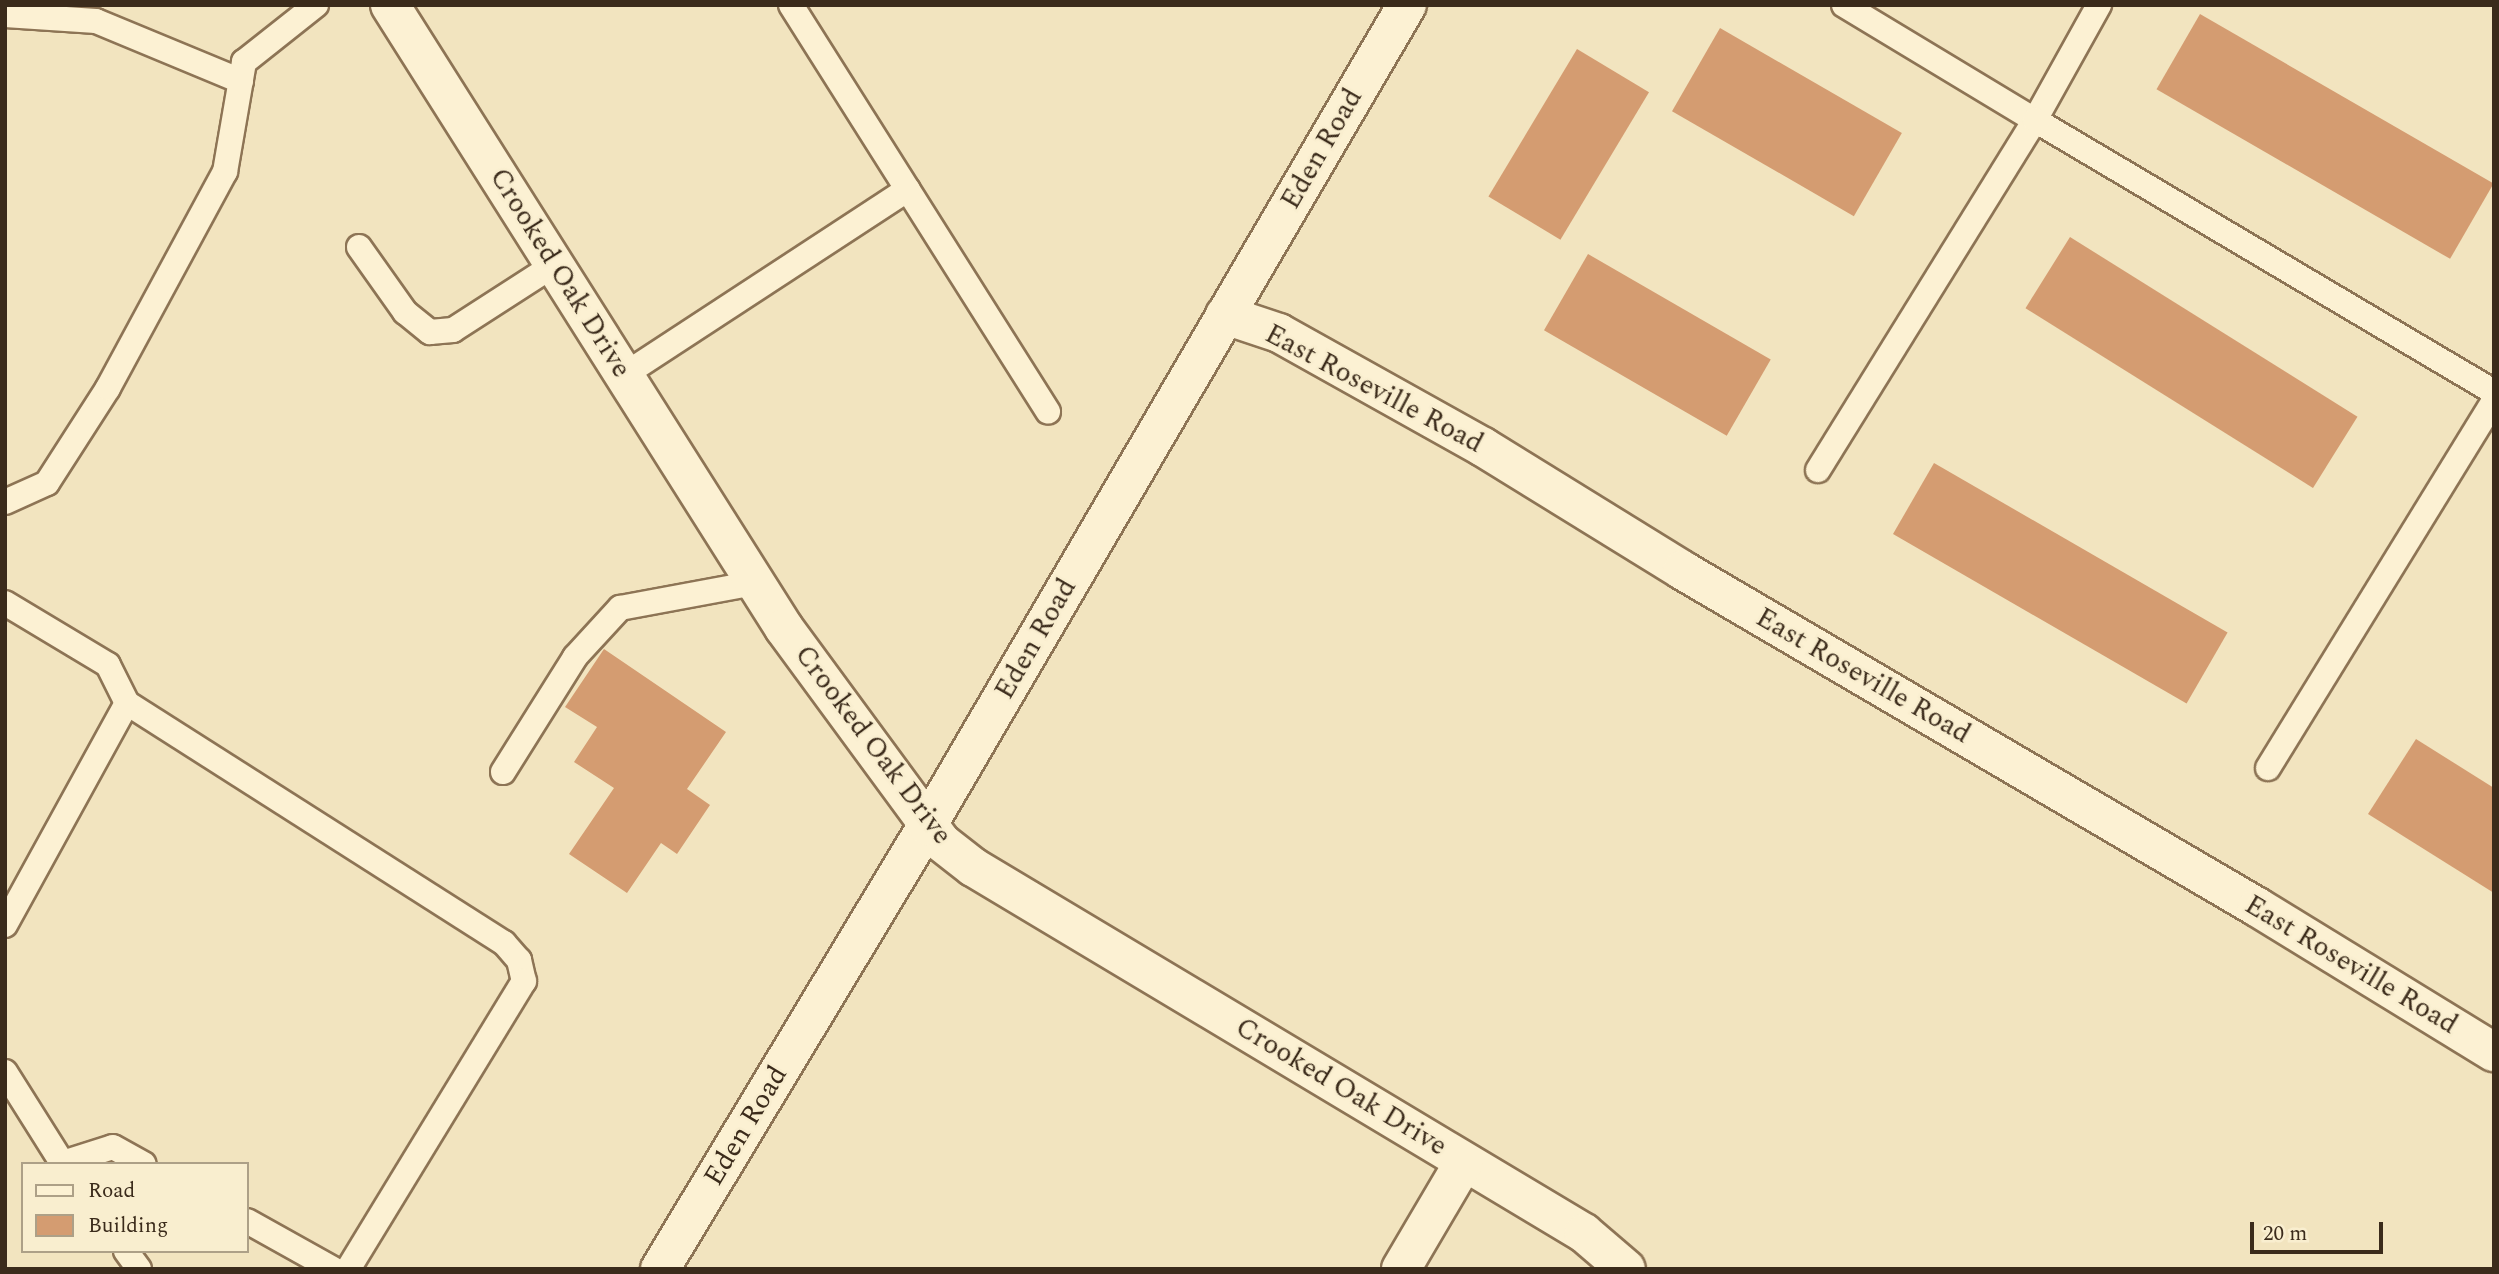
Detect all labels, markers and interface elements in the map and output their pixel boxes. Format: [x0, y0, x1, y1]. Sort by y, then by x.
street label: Eden Road [1274, 83, 1370, 215]
street label: Crooked Oak Drive [482, 162, 638, 384]
street label: East Roseville Road [1259, 317, 1489, 461]
street label: Eden Road [988, 573, 1084, 705]
street label: East Roseville Road [1750, 601, 1976, 751]
street label: Crooked Oak Drive [787, 639, 959, 851]
street label: East Roseville Road [2239, 888, 2463, 1042]
street label: Crooked Oak Drive [1229, 1011, 1453, 1163]
street label: Eden Road [697, 1060, 795, 1192]
legend [21, 1162, 248, 1253]
text: Road [88, 1175, 135, 1207]
scale bar [2254, 1208, 2387, 1252]
text: Building [88, 1210, 168, 1242]
text: 20 m [2263, 1218, 2307, 1250]

